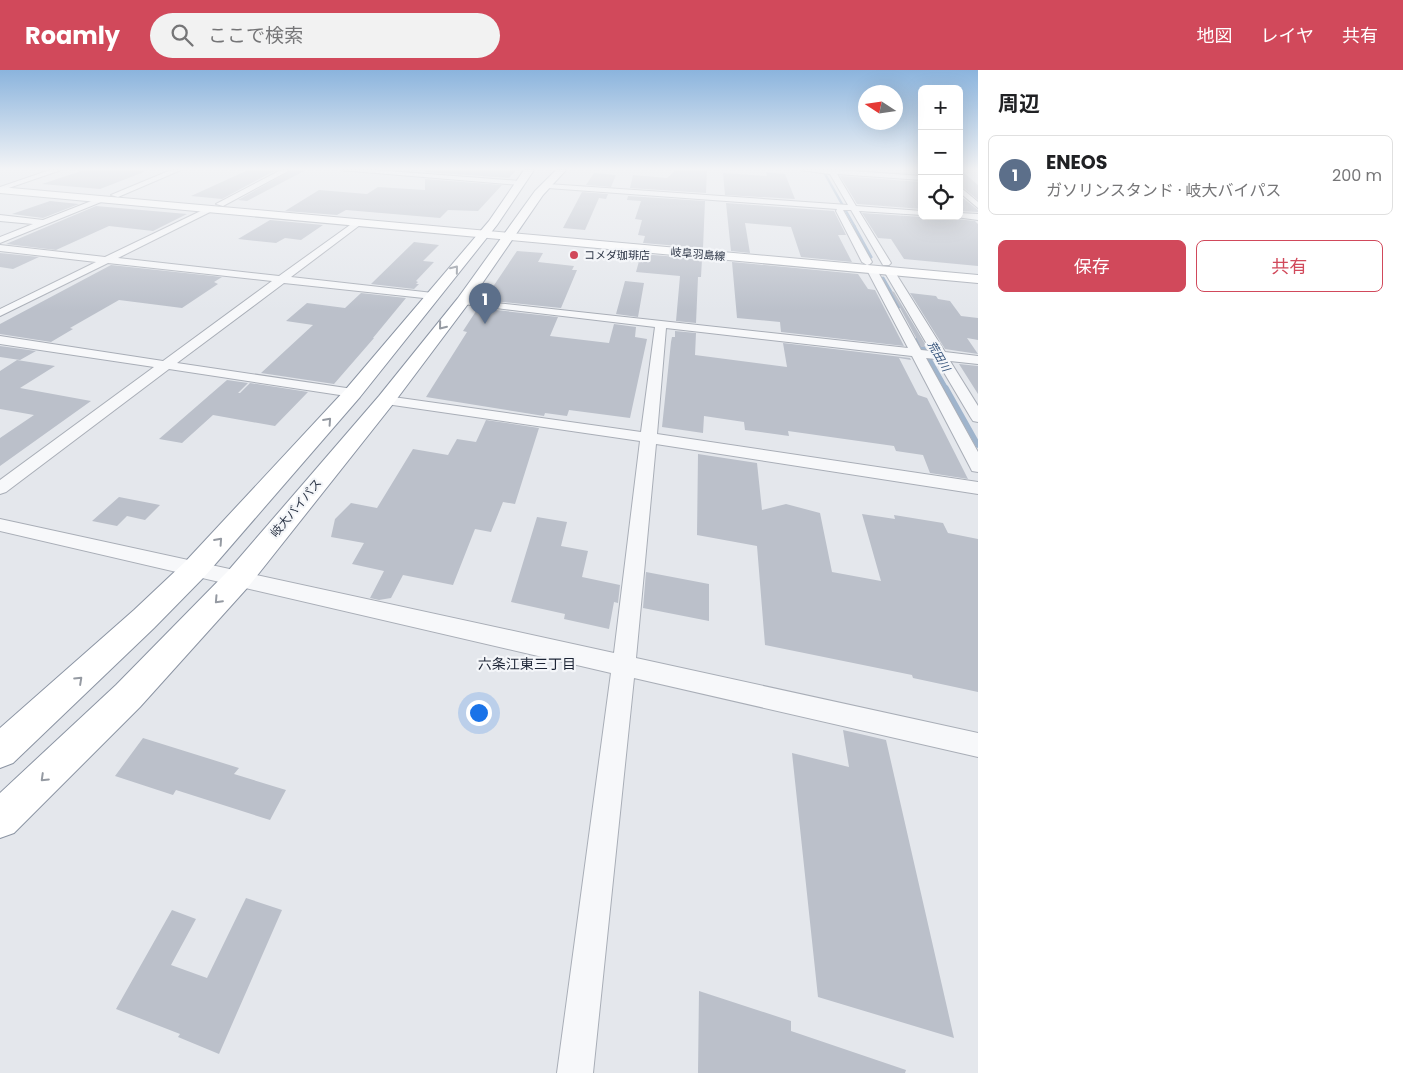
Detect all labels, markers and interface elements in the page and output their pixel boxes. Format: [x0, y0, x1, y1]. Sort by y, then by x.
search box [150, 13, 500, 58]
text: Roamly [25, 19, 120, 52]
icon: search [168, 21, 196, 49]
text: ここで検索 [208, 22, 303, 49]
text: 地図 [1197, 23, 1233, 48]
text: レイヤ [1261, 23, 1314, 48]
text: 共有 [1342, 23, 1378, 48]
north arrow [858, 85, 903, 130]
map controls [918, 85, 963, 220]
button: + [918, 85, 963, 130]
text: 周辺 [998, 89, 1040, 118]
button: − [918, 130, 963, 175]
text: ENEOS [1046, 149, 1107, 176]
text: 1 [1012, 164, 1018, 187]
text: 200 m [1332, 164, 1382, 187]
button: locate [918, 175, 963, 220]
text: ガソリンスタンド · 岐大バイパス [1046, 179, 1281, 202]
button: 保存 [998, 240, 1186, 292]
button: 共有 [1196, 240, 1383, 292]
street label: 岐阜羽島線 [670, 244, 726, 264]
place label: コメダ珈琲店 [584, 247, 650, 263]
marker: コメダ珈琲店 [568, 249, 580, 261]
one-way arrow [450, 266, 458, 275]
pin: 1 [469, 283, 501, 324]
one-way arrow [439, 320, 448, 329]
water label: 荒田川 [924, 338, 955, 375]
one-way arrow [322, 417, 331, 426]
street label: 岐大バイパス [266, 475, 325, 541]
one-way arrow [214, 538, 223, 547]
one-way arrow [215, 595, 224, 604]
district label: 六条江東三丁目 [478, 654, 576, 674]
one-way arrow [73, 677, 82, 686]
your location [466, 700, 492, 726]
one-way arrow [40, 772, 49, 781]

